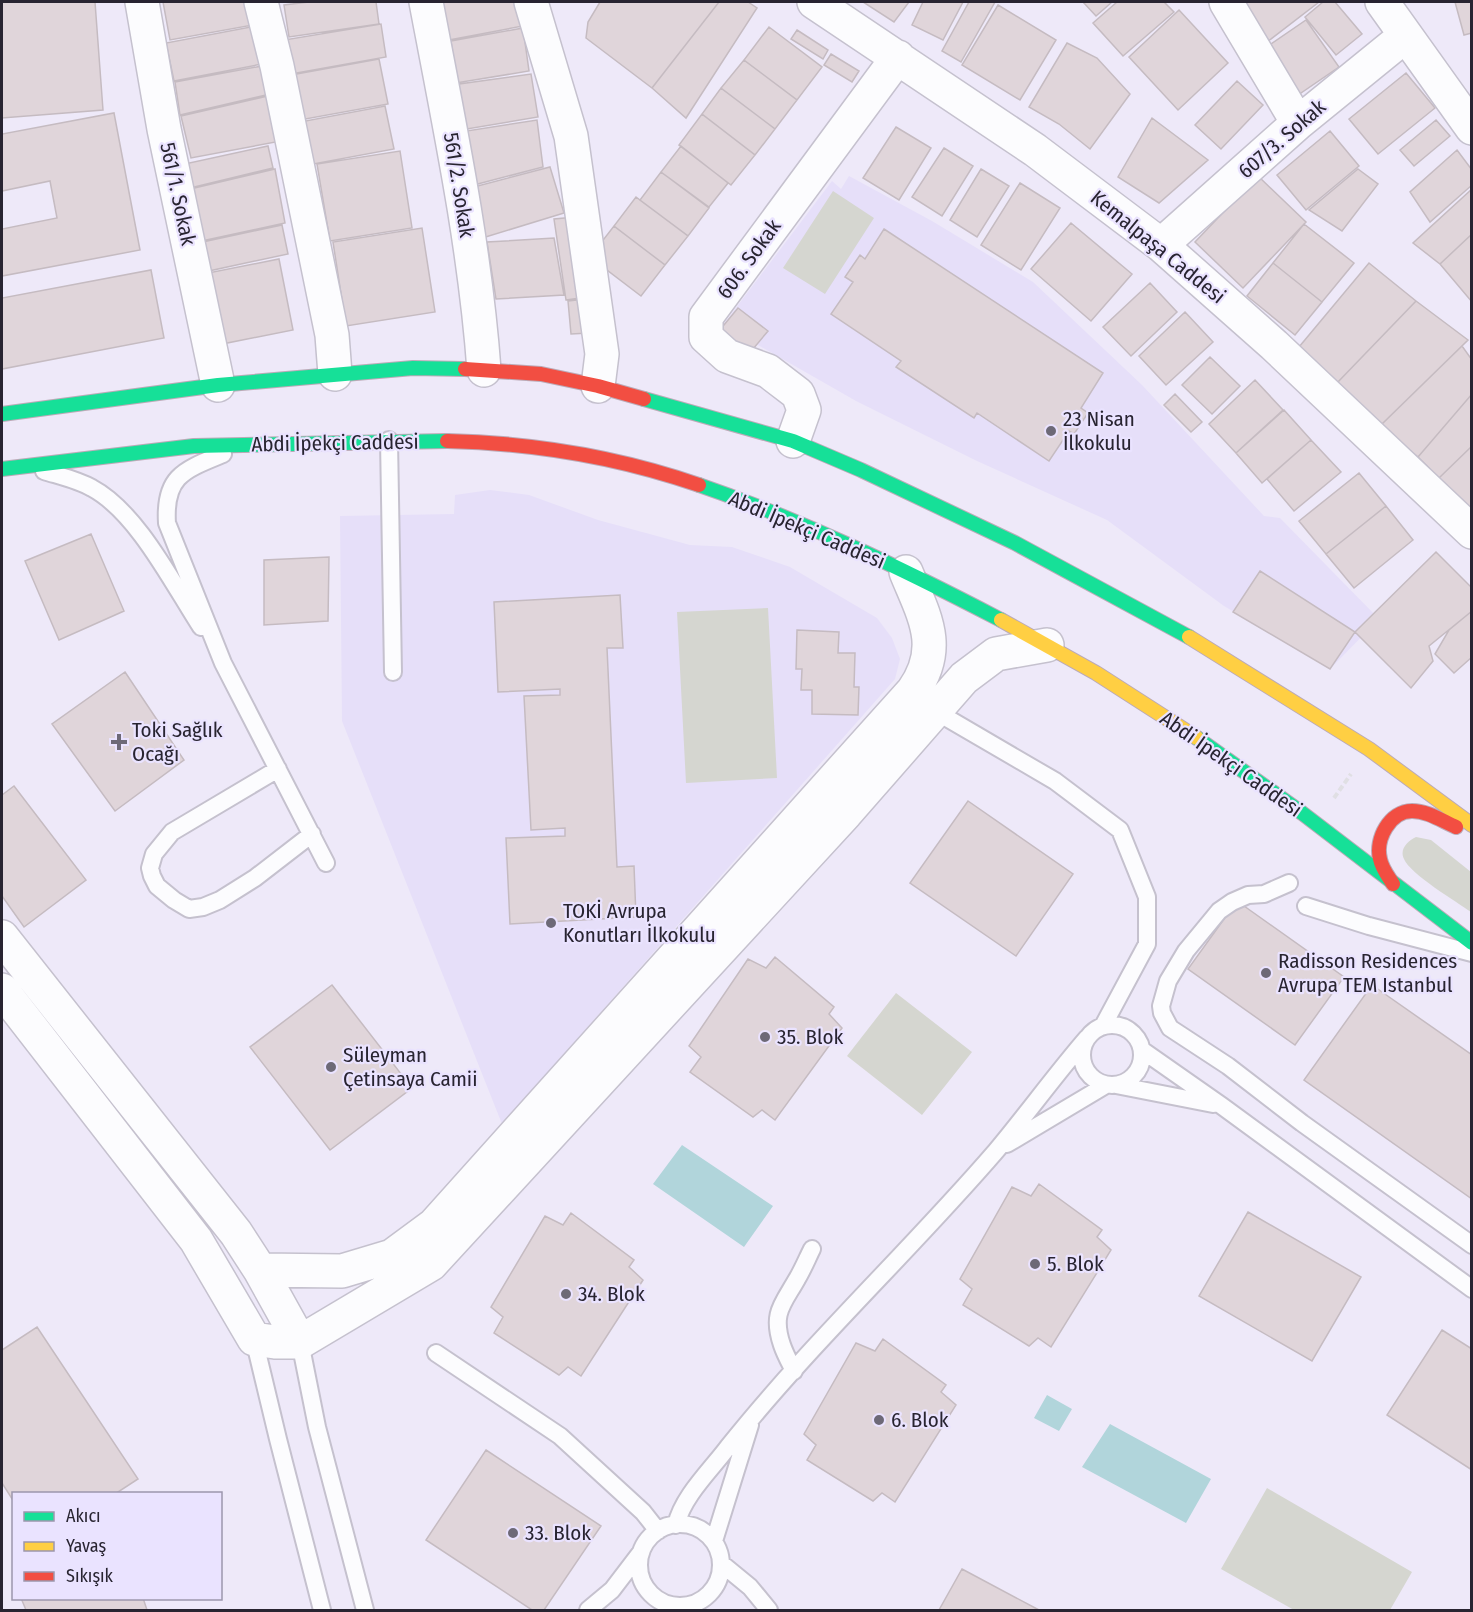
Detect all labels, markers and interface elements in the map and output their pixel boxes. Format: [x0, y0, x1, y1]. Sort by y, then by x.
street label: 607/3. Sokak [1233, 94, 1331, 184]
street label: 561/2. Sokak [438, 131, 480, 240]
street label: 561/1. Sokak [154, 140, 202, 248]
street label: Kemalpaşa Caddesi [1085, 185, 1231, 309]
street label: 606. Sokak [711, 214, 787, 304]
place label: 23 Nisan İlkokulu [1063, 406, 1135, 456]
marker: 23 Nisan İlkokulu [1044, 424, 1058, 438]
street label: Abdi İpekçi Caddesi [251, 429, 419, 457]
street label: Abdi İpekçi Caddesi [725, 485, 889, 575]
street label: Abdi İpekçi Caddesi [1155, 705, 1307, 823]
place label: Toki Sağlık Ocağı [132, 717, 223, 767]
marker: Toki Sağlık Ocağı [110, 733, 128, 751]
place label: TOKİ Avrupa Konutları İlkokulu [563, 898, 716, 948]
marker: TOKİ Avrupa Konutları İlkokulu [544, 916, 558, 930]
place label: Radisson Residences Avrupa TEM Istanbul [1278, 948, 1457, 998]
marker: Radisson Residences Avrupa TEM Istanbul [1259, 966, 1273, 980]
place label: 35. Blok [777, 1024, 843, 1050]
marker: 35. Blok [758, 1030, 772, 1044]
place label: Süleyman Çetinsaya Camii [343, 1042, 477, 1092]
marker: Süleyman Çetinsaya Camii [324, 1060, 338, 1074]
place label: 5. Blok [1047, 1251, 1104, 1277]
marker: 5. Blok [1028, 1257, 1042, 1271]
place label: 34. Blok [578, 1281, 645, 1307]
marker: 34. Blok [559, 1287, 573, 1301]
place label: 6. Blok [891, 1407, 949, 1433]
marker: 6. Blok [872, 1413, 886, 1427]
legend [12, 1492, 222, 1600]
text: Akıcı [66, 1505, 101, 1527]
place label: 33. Blok [525, 1520, 591, 1546]
marker: 33. Blok [506, 1526, 520, 1540]
text: Yavaş [66, 1535, 107, 1557]
text: Sıkışık [66, 1565, 114, 1587]

